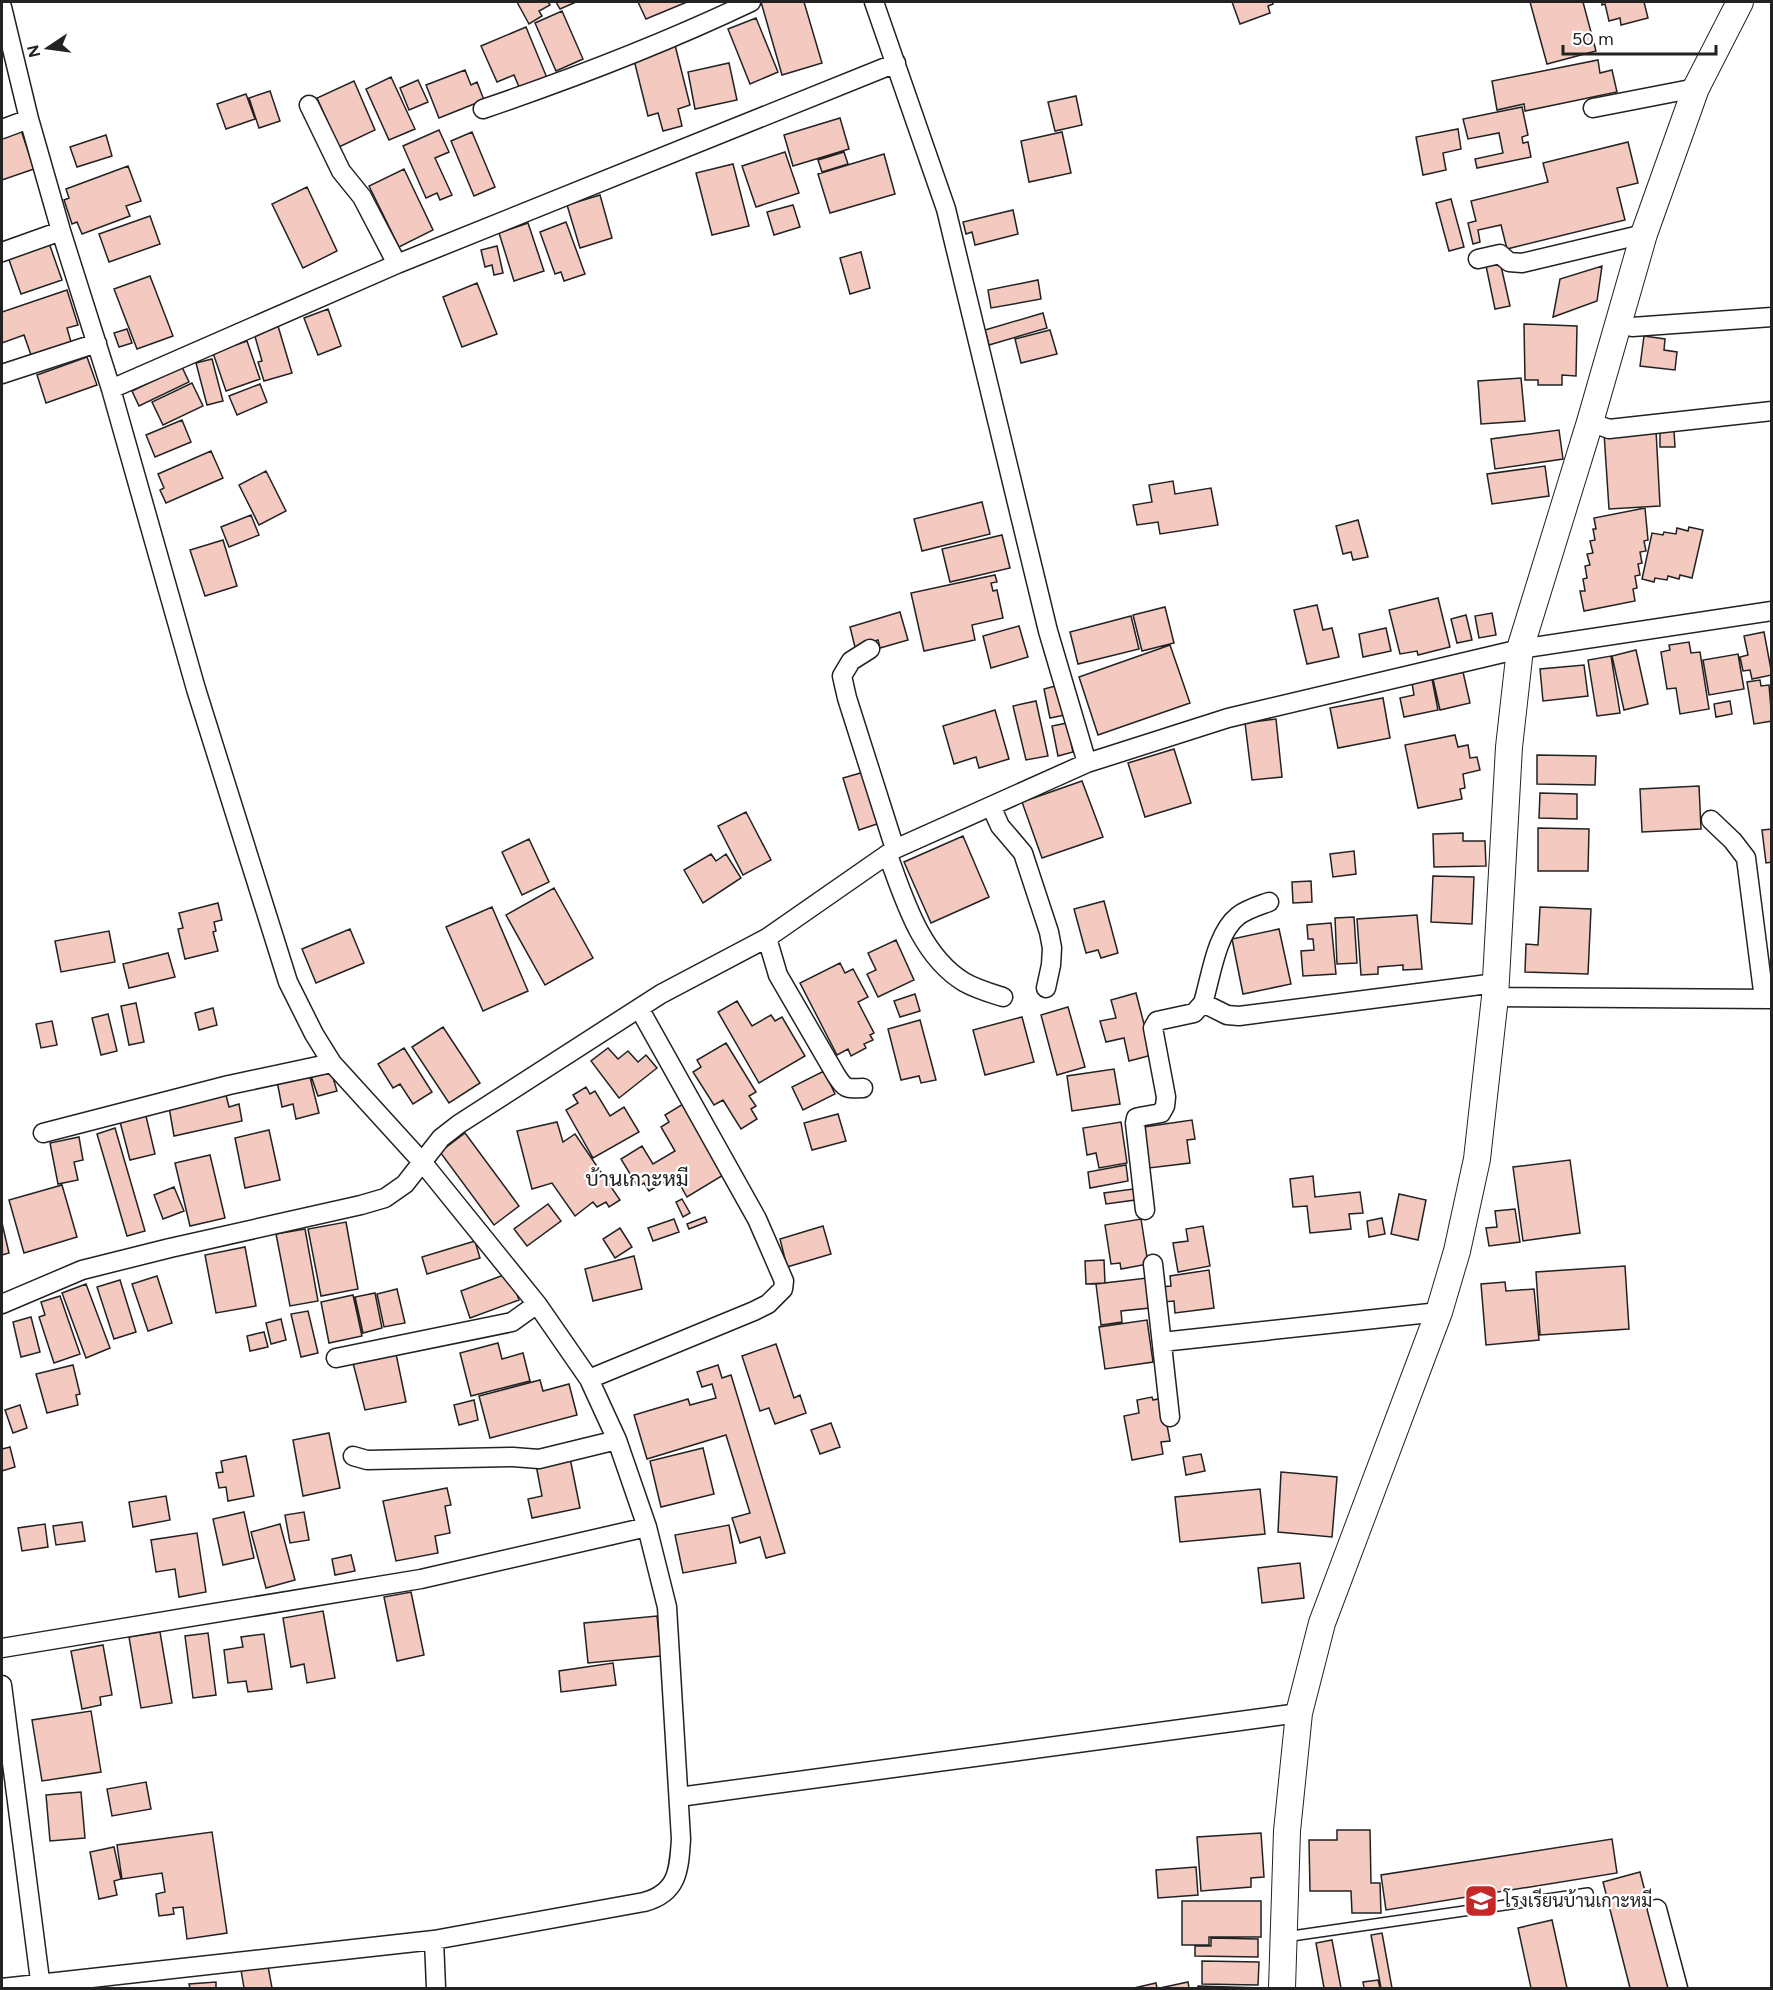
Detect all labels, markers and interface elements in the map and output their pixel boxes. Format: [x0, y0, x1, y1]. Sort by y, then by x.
north arrow [18, 18, 78, 78]
scale bar [1563, 18, 1716, 56]
text: 50 m [1572, 28, 1614, 50]
text: N [23, 43, 45, 59]
district label: บ้านเกาะหมี [585, 1166, 689, 1191]
school or university icon: โรงเรียนบ้านเกาะหมี [1463, 1883, 1499, 1919]
place label: โรงเรียนบ้านเกาะหมี [1503, 1888, 1652, 1912]

